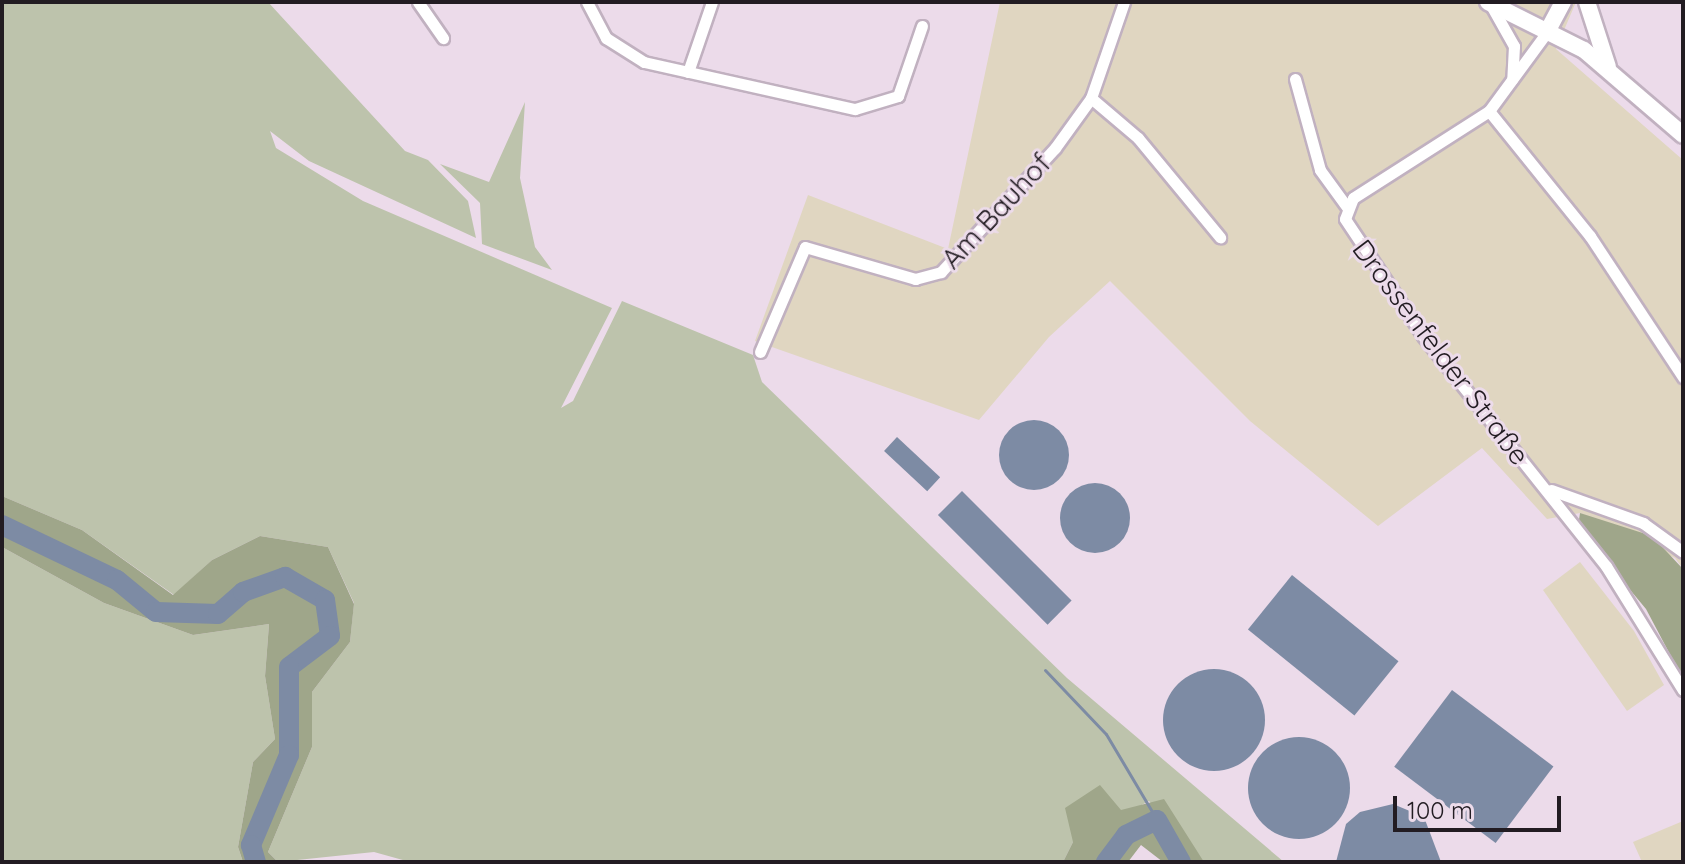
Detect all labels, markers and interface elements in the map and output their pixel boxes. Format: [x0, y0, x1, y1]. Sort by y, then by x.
street label: Am Bauhof [934, 147, 1058, 275]
street label: Drossenfelder Straße [1345, 233, 1537, 471]
scale bar [1397, 780, 1565, 830]
text: 100 m [1407, 795, 1473, 825]

